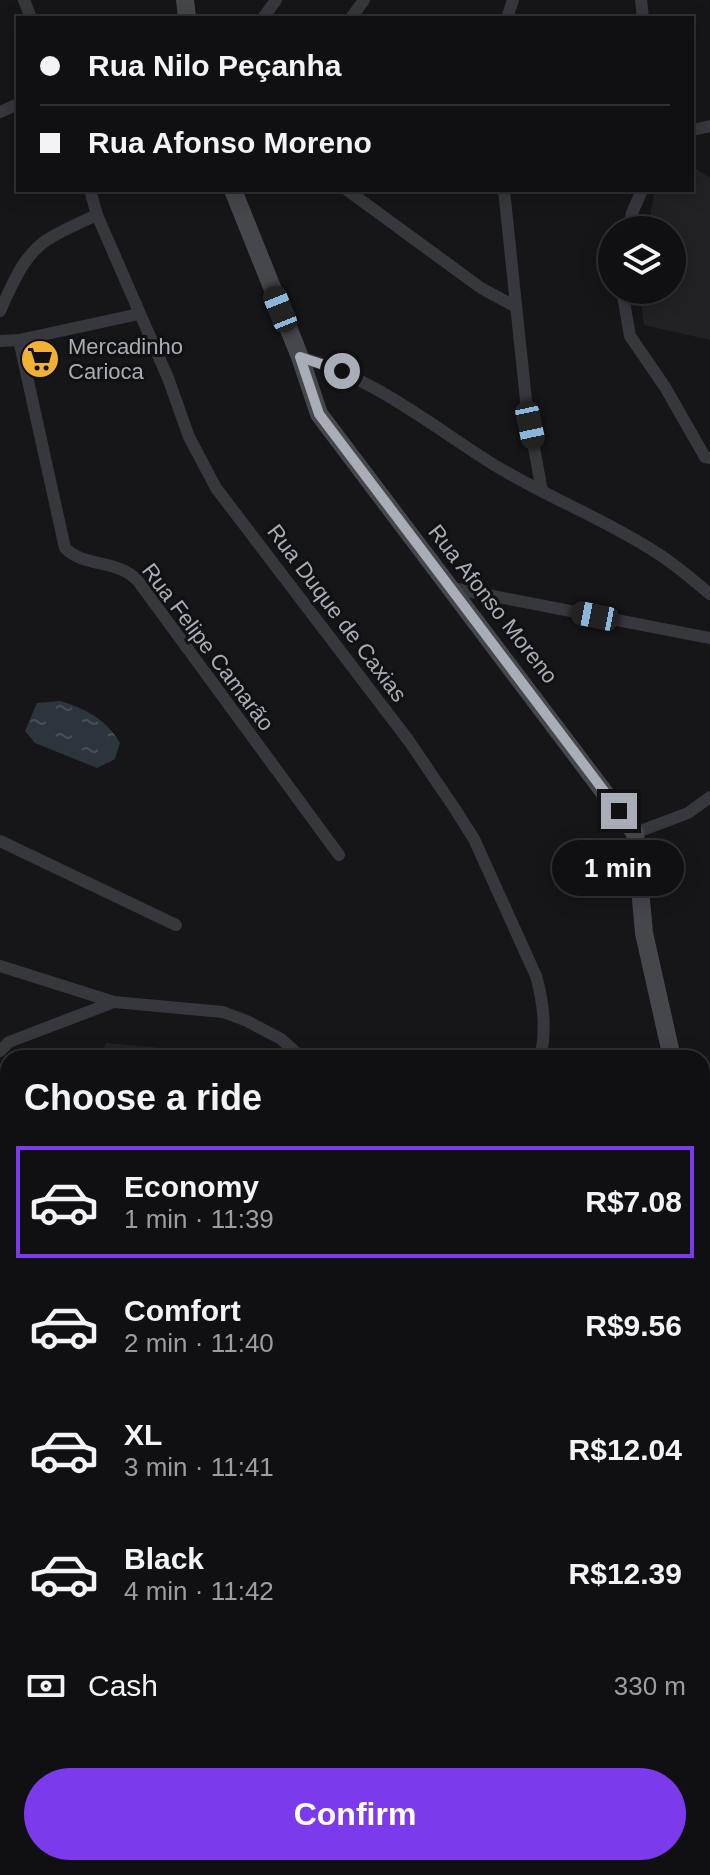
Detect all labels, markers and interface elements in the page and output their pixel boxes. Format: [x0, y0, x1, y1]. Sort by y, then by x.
text: Rua Nilo Peçanha [88, 49, 341, 82]
text: Rua Afonso Moreno [88, 126, 372, 159]
map controls [598, 216, 686, 304]
button: layers [598, 216, 686, 304]
car [260, 282, 300, 336]
place label: Mercadinho Carioca [68, 334, 183, 384]
supermarket icon: Mercadinho Carioca [19, 338, 61, 380]
route start [324, 353, 360, 389]
car [513, 399, 547, 451]
street label: Rua Duque de Caxias [262, 520, 412, 706]
street label: Rua Afonso Moreno [423, 520, 563, 688]
street label: Rua Felipe Camarão [137, 558, 279, 736]
car [569, 600, 621, 632]
route end [601, 793, 637, 829]
callout: 1 min [553, 839, 685, 895]
text: 1 min [584, 853, 652, 883]
text: Choose a ride [24, 1077, 262, 1118]
icon: car [28, 1166, 100, 1238]
text: Economy [124, 1170, 259, 1203]
text: R$7.08 [585, 1185, 682, 1218]
text: 1 min · 11:39 [124, 1204, 274, 1234]
icon: car [28, 1290, 100, 1362]
text: Comfort [124, 1294, 241, 1327]
text: R$9.56 [585, 1309, 682, 1342]
text: 2 min · 11:40 [124, 1328, 274, 1358]
icon: car [28, 1414, 100, 1486]
text: XL [124, 1418, 162, 1451]
text: R$12.04 [569, 1433, 682, 1466]
text: 3 min · 11:41 [124, 1452, 274, 1482]
icon: car [28, 1538, 100, 1610]
text: Black [124, 1542, 204, 1575]
text: R$12.39 [569, 1557, 682, 1590]
text: 4 min · 11:42 [124, 1576, 274, 1606]
icon: cash [24, 1664, 68, 1708]
text: Cash [88, 1669, 158, 1702]
text: 330 m [614, 1671, 686, 1701]
button: Confirm [24, 1768, 686, 1860]

